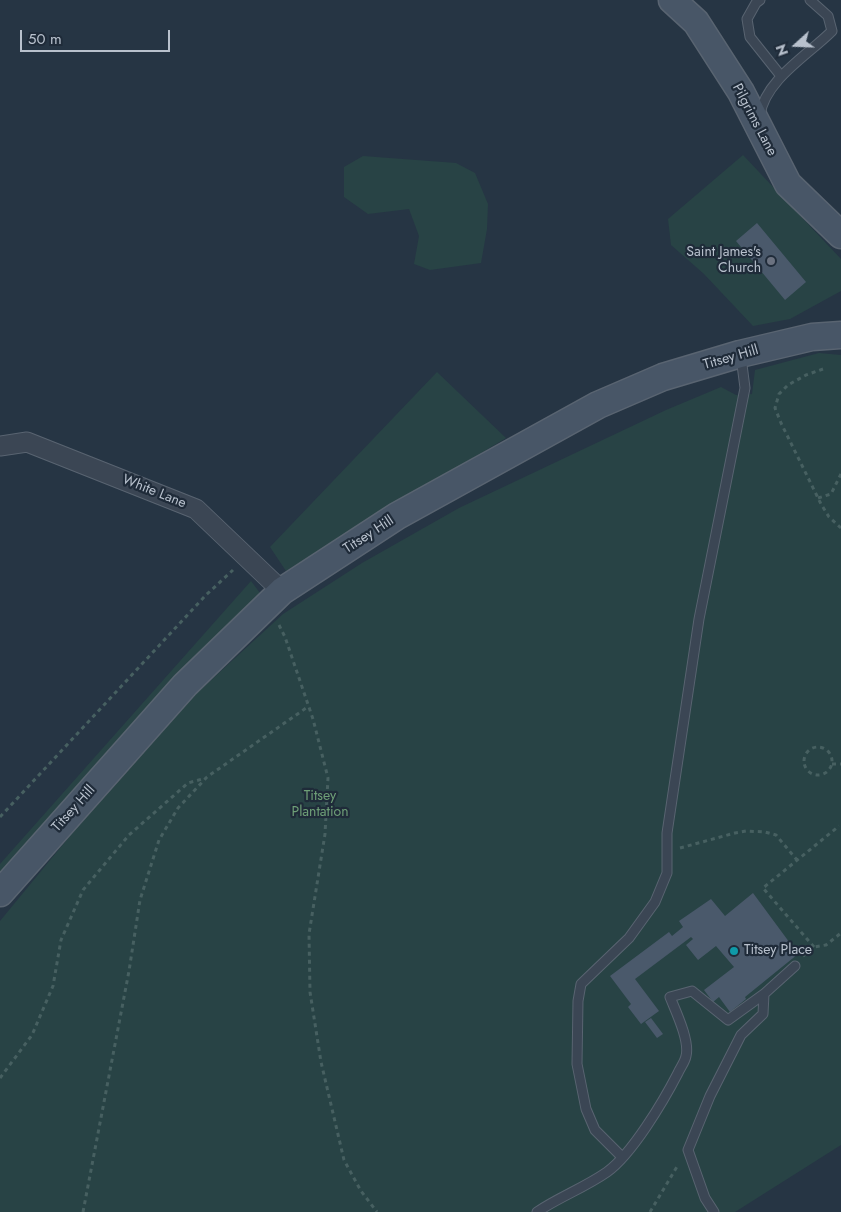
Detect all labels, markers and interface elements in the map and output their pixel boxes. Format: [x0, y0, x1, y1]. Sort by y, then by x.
scale bar [22, 20, 172, 52]
north arrow [771, 20, 821, 70]
text: 50 m [28, 28, 62, 50]
text: N [771, 41, 793, 59]
street label: Pilgrims Lane [728, 81, 780, 159]
place label: Saint James's Church [686, 245, 761, 278]
marker: Saint James's Church [765, 255, 777, 267]
street label: Titsey Hill [701, 342, 761, 374]
street label: White Lane [120, 472, 188, 512]
street label: Titsey Hill [341, 513, 397, 557]
street label: Titsey Hill [49, 782, 99, 836]
park label: Titsey Plantation [291, 789, 349, 822]
place label: Titsey Place [744, 943, 812, 959]
marker: Titsey Place [728, 945, 740, 957]

